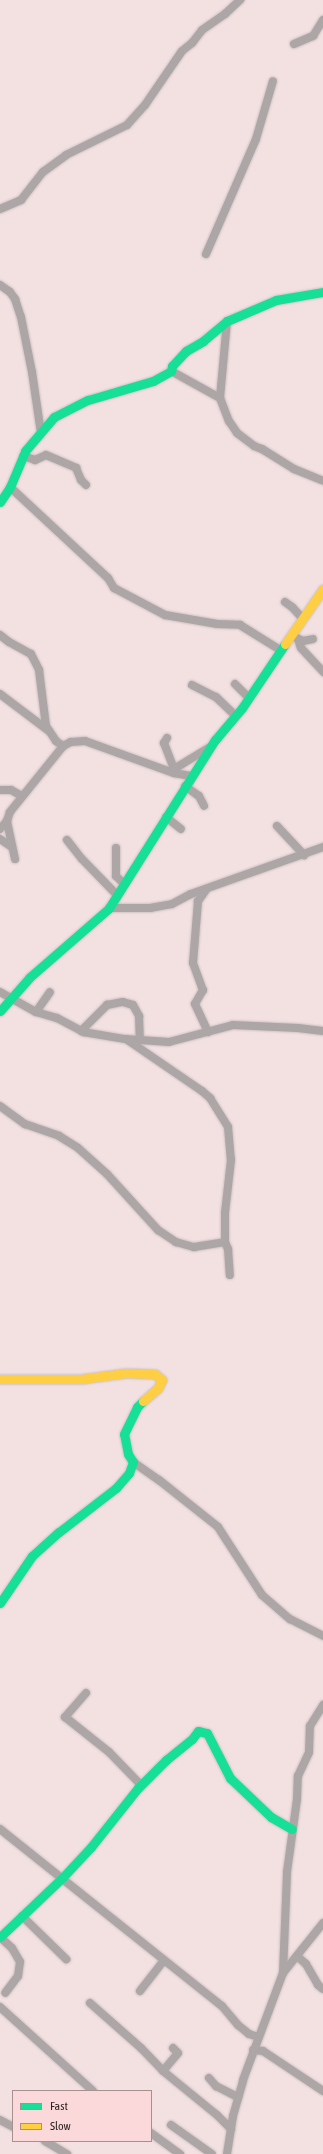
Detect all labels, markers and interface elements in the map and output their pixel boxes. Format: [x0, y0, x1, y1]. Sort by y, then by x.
legend [12, 2090, 152, 2142]
text: Fast [50, 2099, 68, 2113]
text: Slow [50, 2119, 71, 2133]

